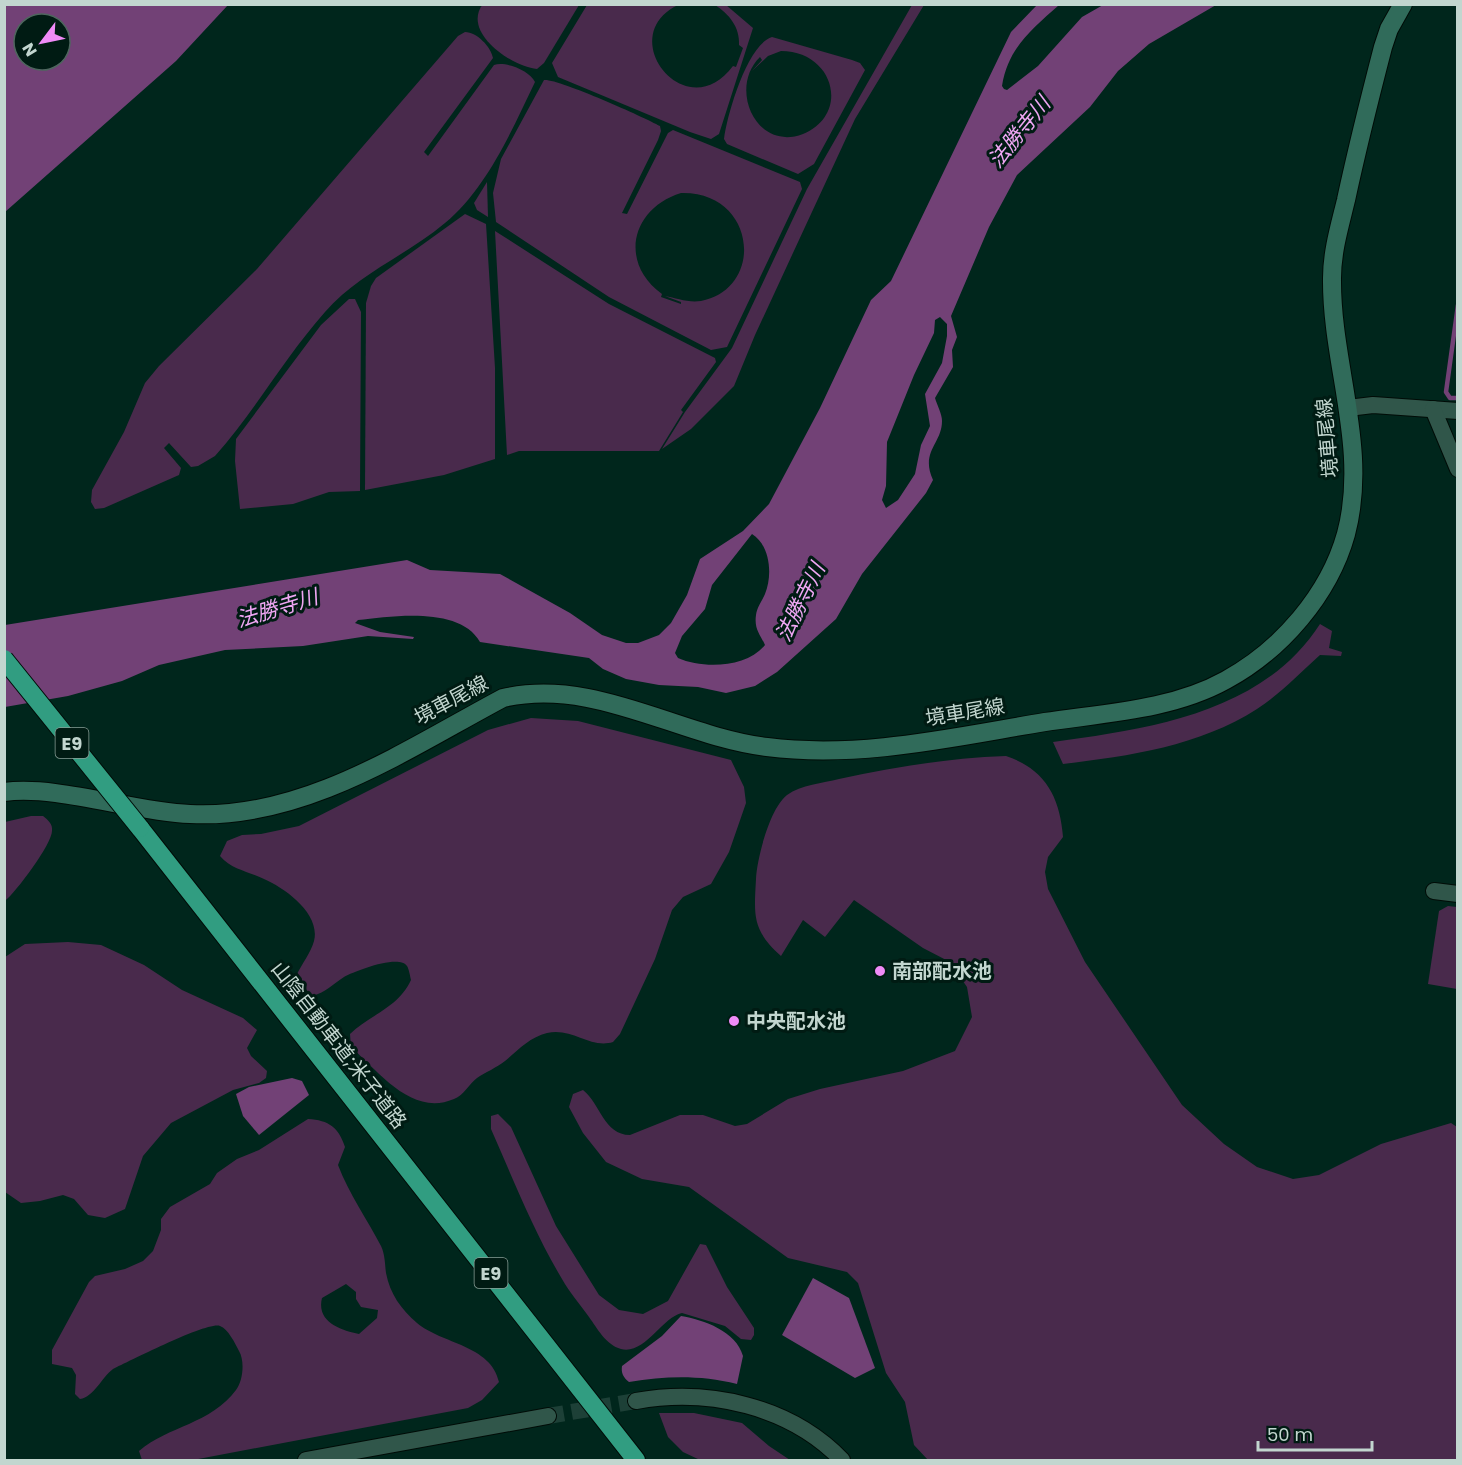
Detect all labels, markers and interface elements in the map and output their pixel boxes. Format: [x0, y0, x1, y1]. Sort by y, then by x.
north arrow [12, 12, 72, 72]
text: N [17, 38, 43, 61]
water label: 法勝寺川 [981, 89, 1058, 174]
street label: 境車尾線 [1310, 397, 1344, 479]
water label: 法勝寺川 [769, 556, 832, 646]
water label: 法勝寺川 [233, 581, 323, 634]
street label: 境車尾線 [409, 669, 493, 731]
street label: 境車尾線 [923, 692, 1007, 732]
road number: E9 [56, 728, 88, 758]
street label: 山陰自動車道;米子道路 [265, 955, 413, 1135]
place label: 南部配水池 [892, 957, 992, 985]
marker: 南部配水池 [873, 964, 887, 978]
place label: 中央配水池 [746, 1007, 846, 1035]
marker: 中央配水池 [727, 1014, 741, 1028]
road number: E9 [474, 1258, 508, 1288]
scale bar [1258, 1414, 1372, 1452]
text: 50 m [1267, 1422, 1313, 1447]

